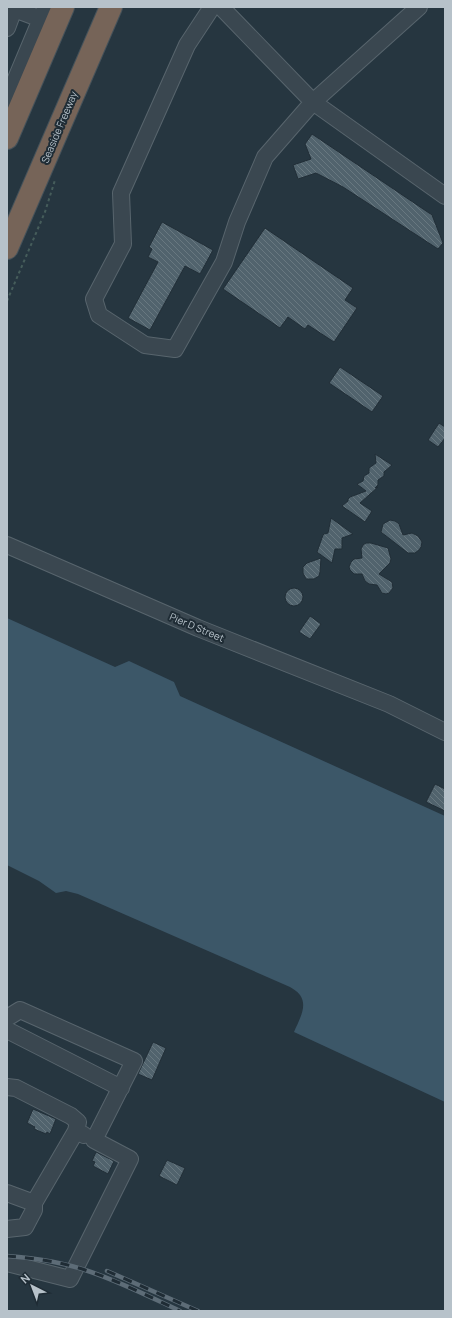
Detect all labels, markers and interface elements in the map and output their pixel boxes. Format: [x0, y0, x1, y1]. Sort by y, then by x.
street label: Seaside Freeway [38, 88, 81, 165]
street label: Pier D Street [168, 609, 226, 645]
north arrow [12, 1266, 52, 1306]
text: N [17, 1270, 33, 1286]

